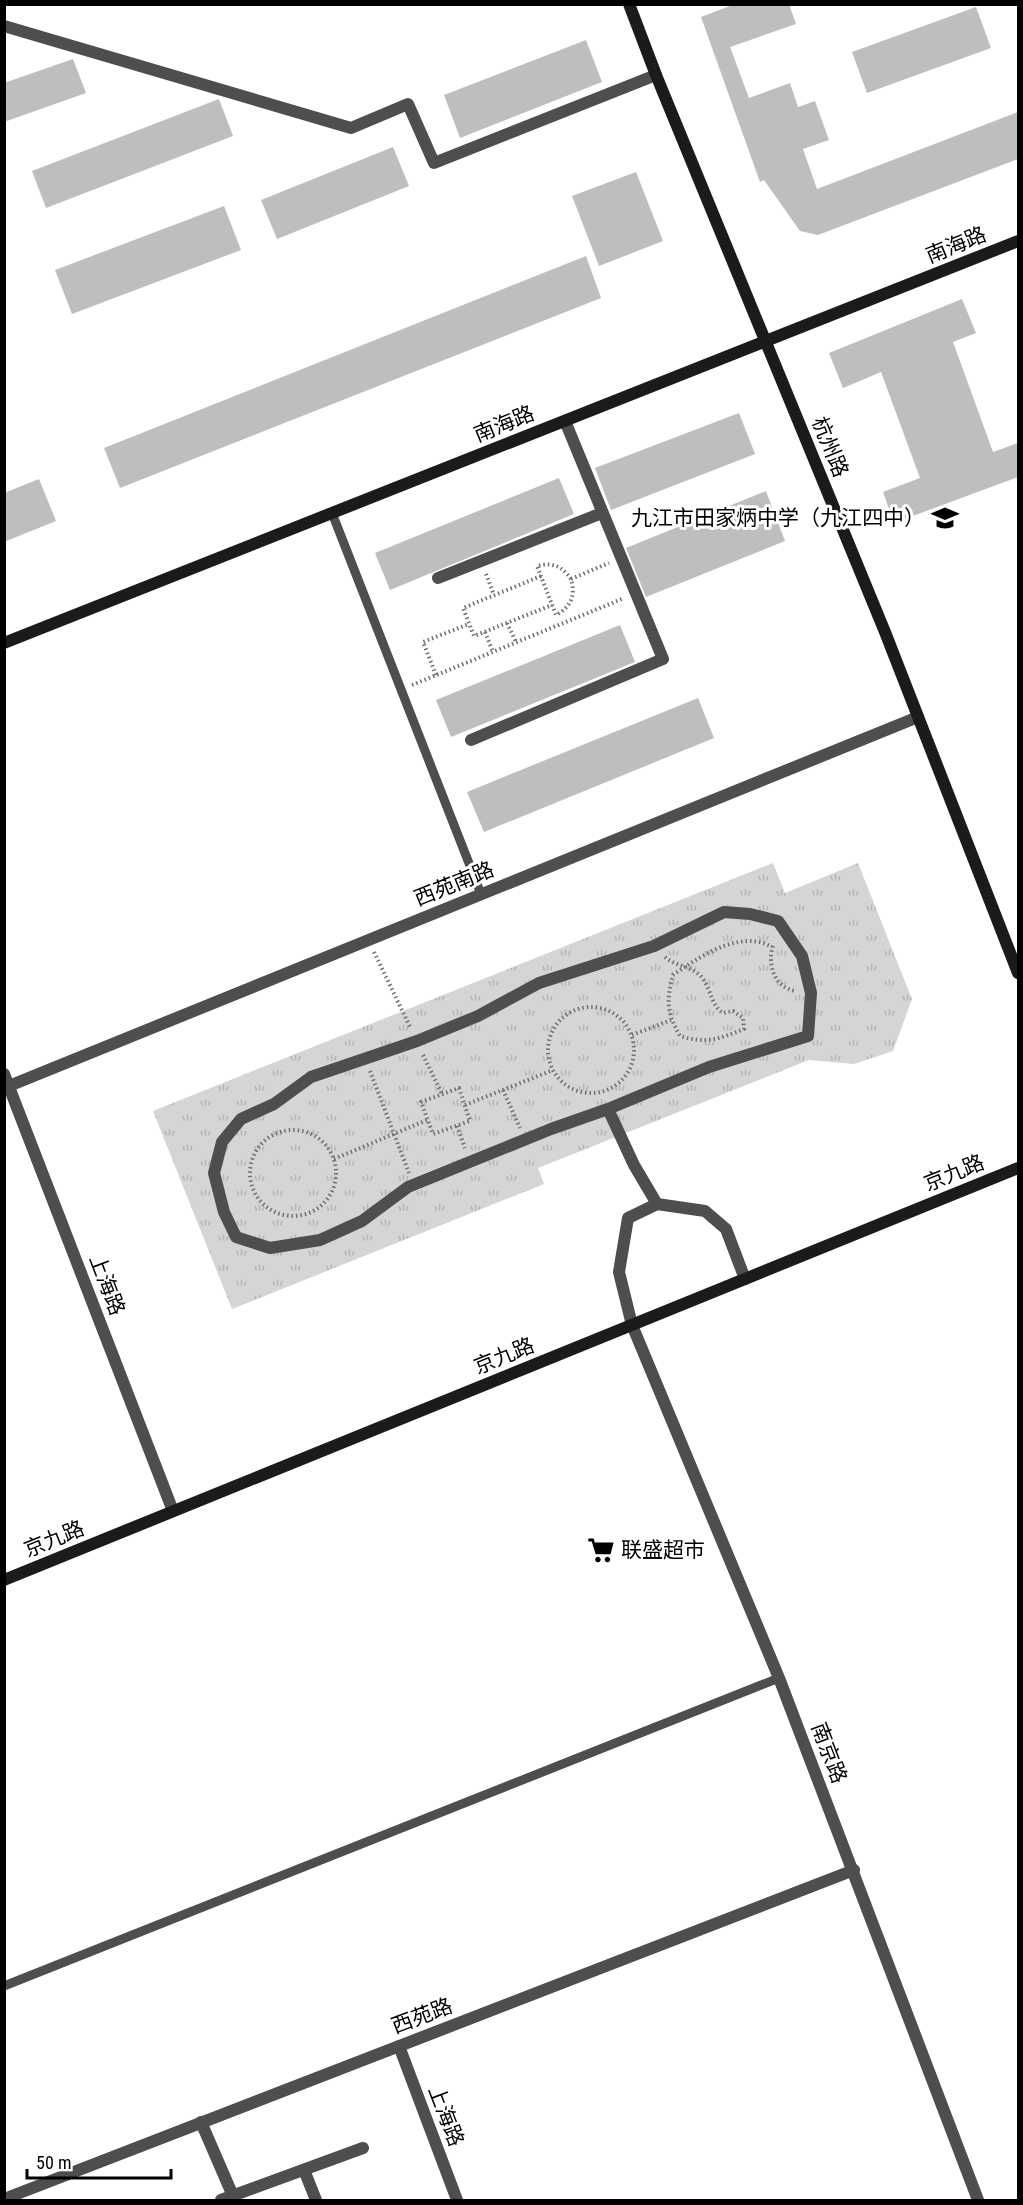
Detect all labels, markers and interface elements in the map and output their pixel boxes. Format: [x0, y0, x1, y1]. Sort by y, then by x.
street label: 南海路 [922, 222, 990, 268]
street label: 南海路 [470, 401, 538, 447]
street label: 杭州路 [807, 413, 853, 481]
school or university icon: 九江市田家炳中学（九江四中） [930, 503, 960, 533]
place label: 九江市田家炳中学（九江四中） [631, 506, 925, 530]
street label: 西苑南路 [411, 857, 497, 911]
street label: 京九路 [920, 1150, 988, 1196]
street label: 上海路 [85, 1251, 129, 1319]
street label: 京九路 [470, 1333, 538, 1379]
street label: 京九路 [20, 1516, 88, 1562]
supermarket icon: 联盛超市 [586, 1535, 616, 1565]
place label: 联盛超市 [621, 1538, 705, 1562]
street label: 南京路 [807, 1719, 851, 1787]
street label: 西苑路 [388, 1994, 456, 2038]
street label: 上海路 [424, 2082, 468, 2150]
scale bar [27, 2142, 171, 2180]
text: 50 m [36, 2152, 71, 2173]

